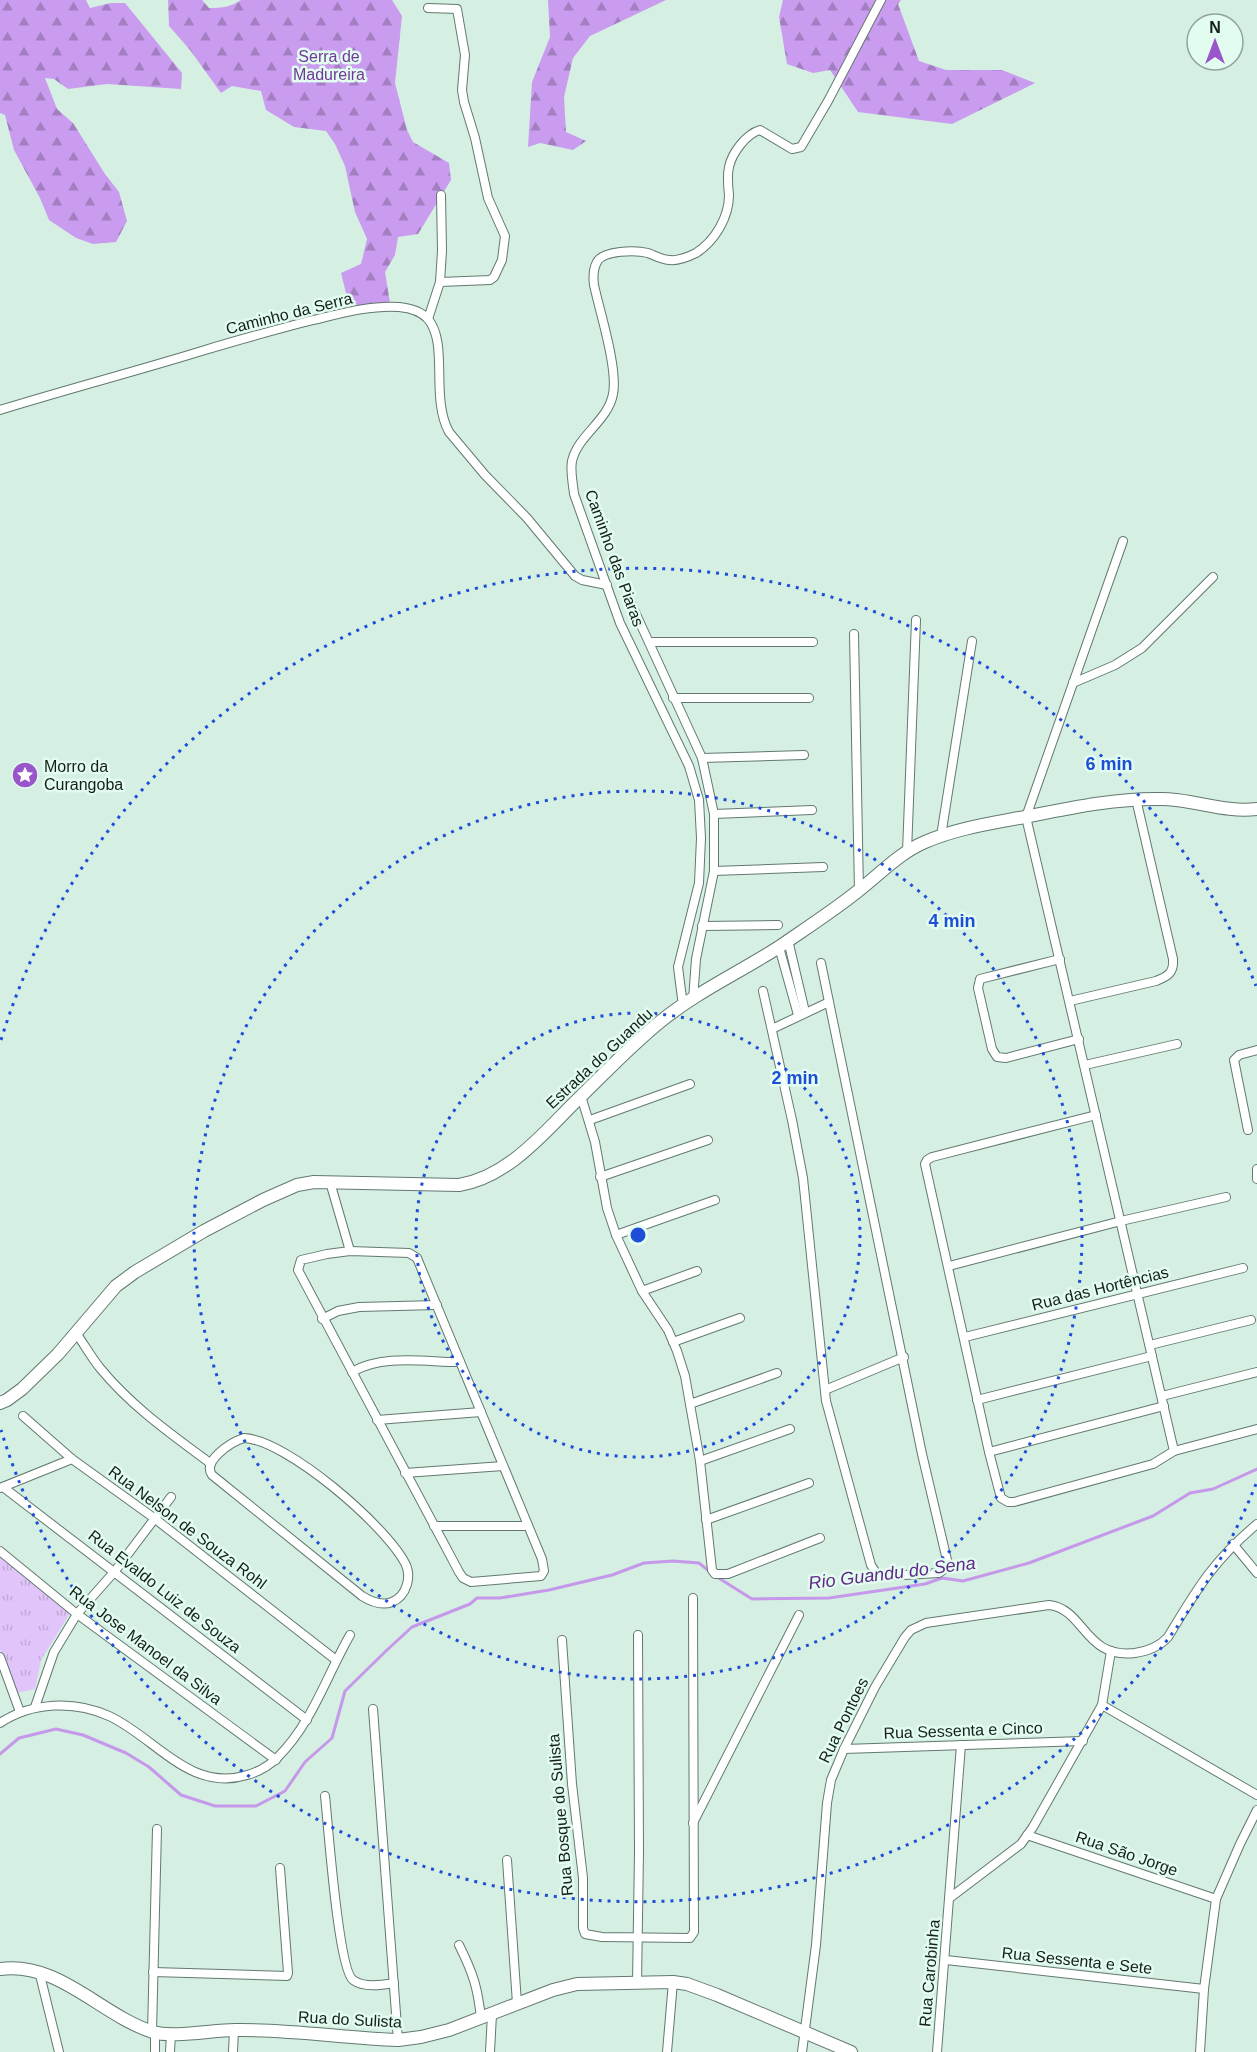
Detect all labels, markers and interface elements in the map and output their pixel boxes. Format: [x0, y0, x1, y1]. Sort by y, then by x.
north arrow [1185, 12, 1245, 72]
text: N [1209, 19, 1221, 36]
park label: Serra de Madureira [293, 48, 365, 83]
street label: Caminho da Serra [224, 290, 354, 337]
street label: Caminho das Piaras [582, 488, 647, 629]
text: 6 min [1085, 754, 1133, 774]
place label: Morro da Curangoba [44, 758, 123, 793]
place icon: Morro da Curangoba [10, 760, 40, 790]
text: 4 min [928, 911, 976, 931]
street label: Estrada do Guandu [543, 1005, 656, 1112]
text: 2 min [771, 1068, 819, 1088]
centre of rings [628, 1225, 648, 1245]
street label: Rua das Hortências [1030, 1263, 1170, 1314]
street label: Rua Nelson de Souza Rohl [106, 1463, 270, 1592]
street label: Rua Evaldo Luiz de Souza [85, 1527, 244, 1656]
water label: Rio Guandu do Sena [807, 1553, 977, 1593]
street label: Rua Jose Manoel da Silva [66, 1583, 225, 1708]
street label: Rua Pontoes [816, 1675, 871, 1766]
street label: Rua Sessenta e Cinco [883, 1719, 1043, 1742]
street label: Rua Bosque do Sulista [545, 1733, 576, 1897]
street label: Rua São Jorge [1074, 1828, 1180, 1879]
street label: Rua Carobinha [916, 1919, 943, 2027]
street label: Rua Sessenta e Sete [1001, 1944, 1153, 1977]
street label: Rua do Sulista [298, 2008, 402, 2031]

